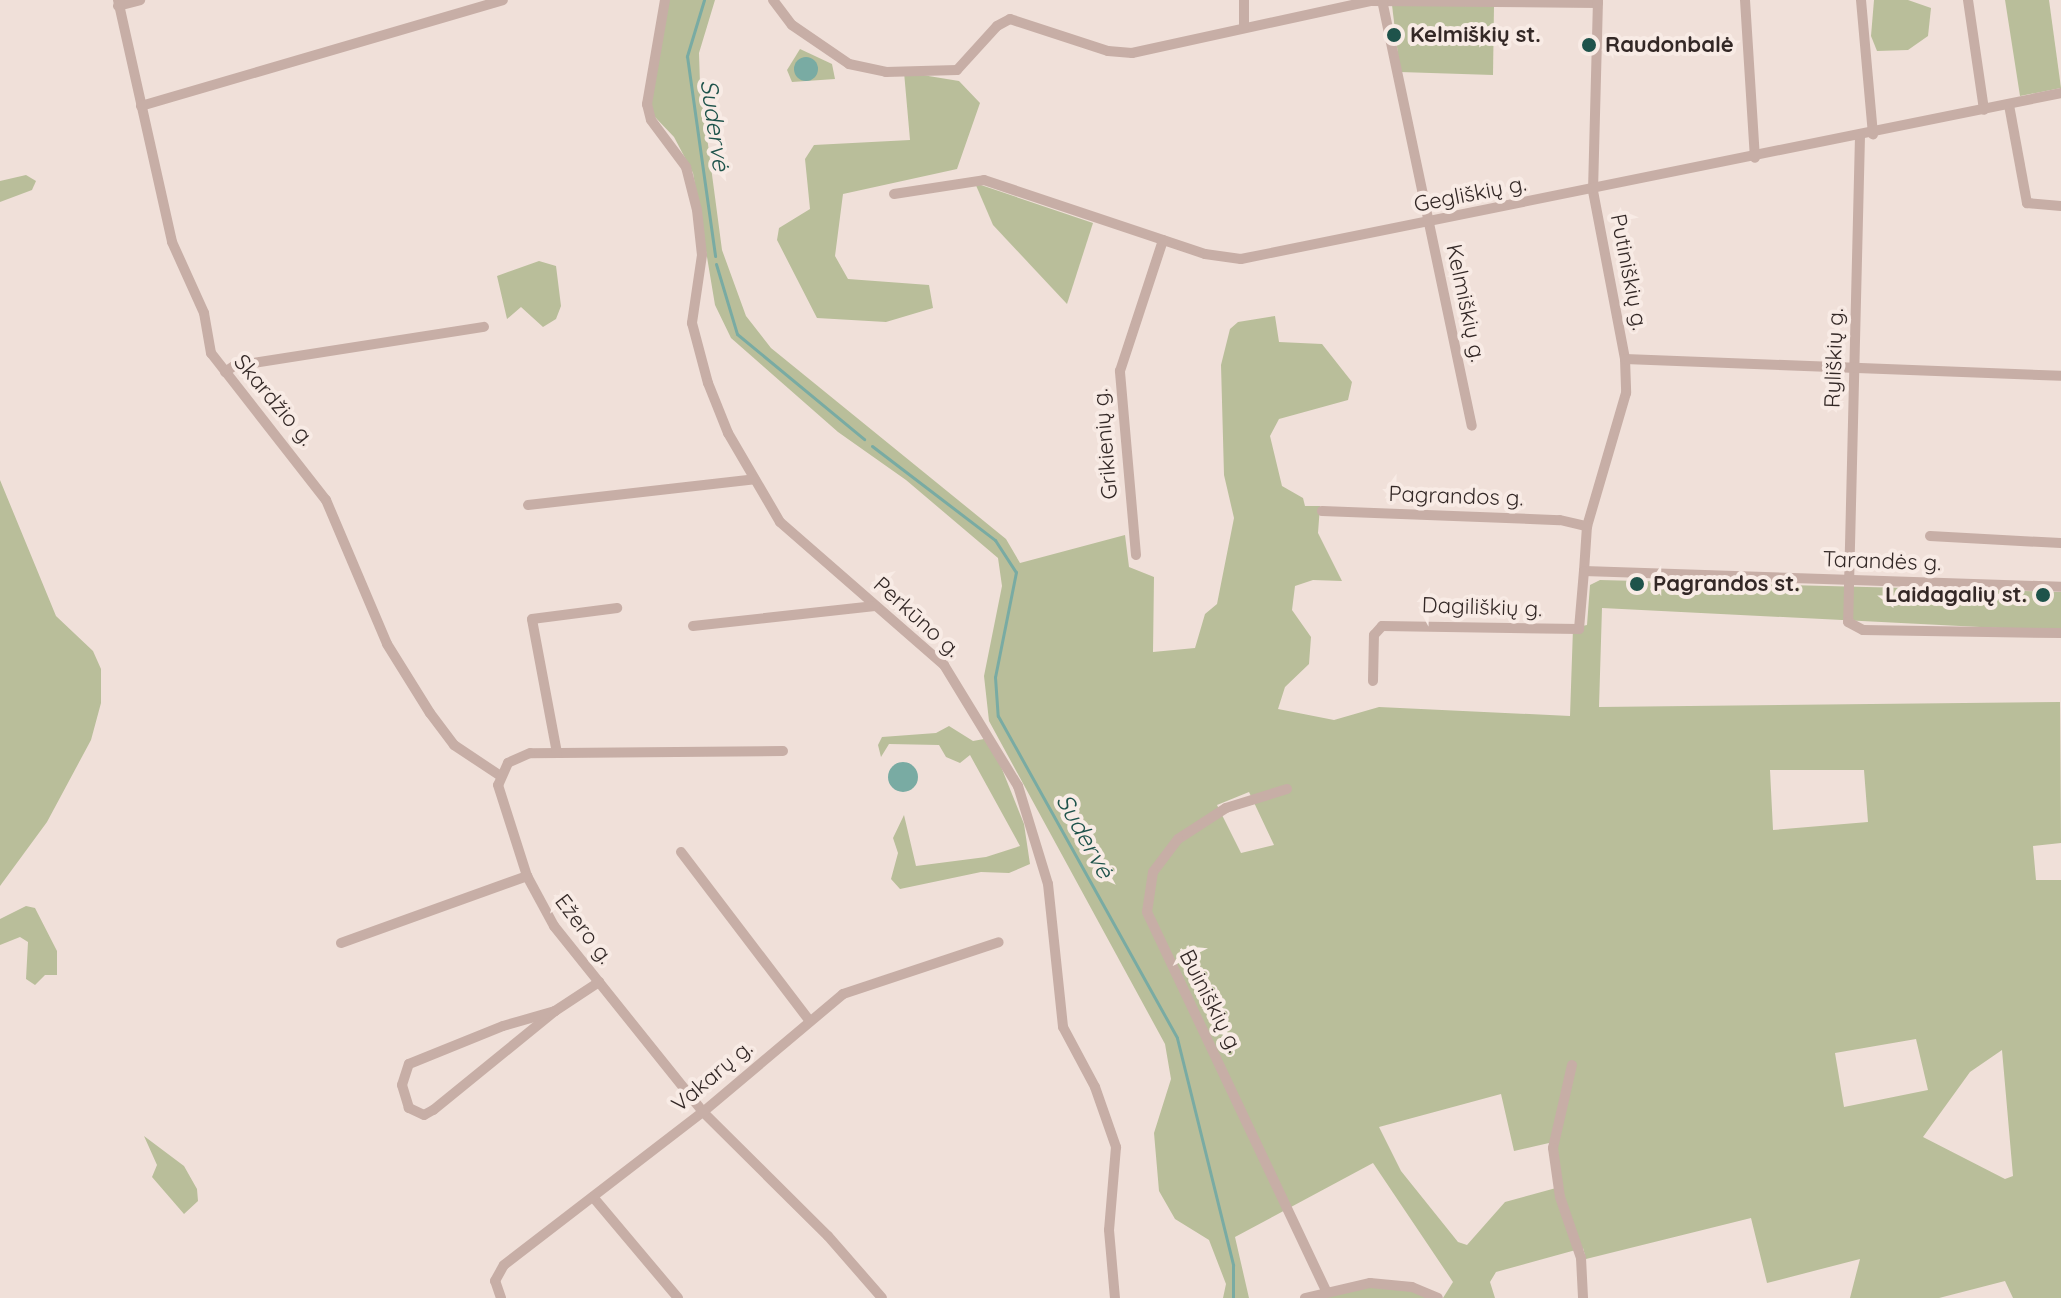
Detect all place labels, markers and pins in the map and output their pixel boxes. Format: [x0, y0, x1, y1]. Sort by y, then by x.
place label: Kelmiškių st. [1410, 22, 1541, 48]
marker: Kelmiškių st. [1385, 26, 1403, 44]
place label: Raudonbalė [1605, 32, 1734, 58]
marker: Raudonbalė [1580, 36, 1598, 54]
place label: Pagrandos st. [1653, 571, 1800, 597]
marker: Pagrandos st. [1628, 575, 1646, 593]
place label: Laidagalių st. [1885, 582, 2027, 608]
marker: Laidagalių st. [2034, 586, 2052, 604]

